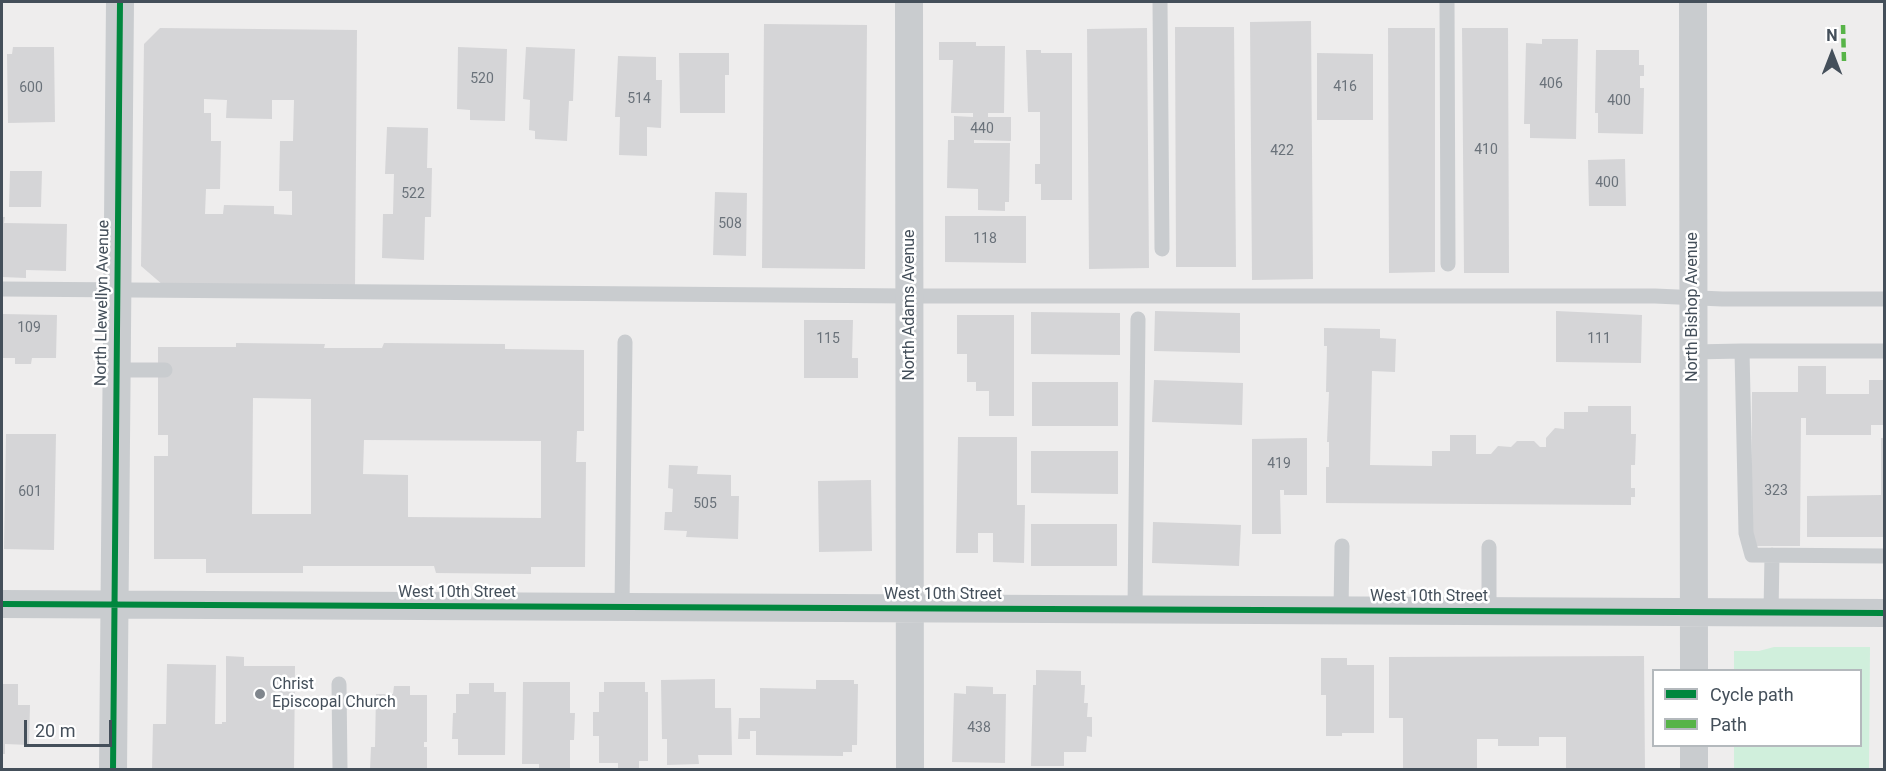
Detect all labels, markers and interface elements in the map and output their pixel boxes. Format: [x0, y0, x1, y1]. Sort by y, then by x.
north arrow [1802, 24, 1862, 84]
text: N [1826, 26, 1838, 45]
house number: 520 [470, 71, 494, 87]
house number: 406 [1539, 76, 1563, 92]
house number: 416 [1333, 79, 1357, 95]
house number: 600 [19, 80, 43, 96]
house number: 514 [627, 91, 651, 107]
house number: 400 [1607, 93, 1631, 109]
house number: 440 [970, 121, 994, 137]
house number: 410 [1474, 142, 1498, 158]
house number: 422 [1270, 143, 1294, 159]
house number: 400 [1595, 175, 1619, 191]
house number: 522 [401, 186, 425, 202]
house number: 508 [718, 216, 742, 232]
street label: North Llewellyn Avenue [92, 220, 114, 386]
street label: North Adams Avenue [900, 229, 920, 381]
house number: 118 [973, 231, 997, 247]
street label: North Bishop Avenue [1683, 232, 1703, 382]
house number: 109 [17, 320, 41, 336]
house number: 115 [816, 331, 840, 347]
house number: 111 [1587, 331, 1611, 347]
house number: 419 [1267, 456, 1291, 472]
house number: 323 [1764, 483, 1788, 499]
house number: 601 [18, 484, 42, 500]
house number: 505 [693, 496, 717, 512]
street label: West 10th Street [398, 583, 516, 603]
street label: West 10th Street [884, 585, 1002, 605]
street label: West 10th Street [1370, 587, 1488, 607]
legend [1652, 669, 1862, 747]
place label: Christ Episcopal Church [272, 675, 396, 713]
text: Cycle path [1710, 684, 1794, 705]
marker: Christ Episcopal Church [253, 687, 267, 701]
scale bar [27, 708, 116, 746]
text: Path [1710, 714, 1747, 735]
text: 20 m [35, 720, 75, 741]
house number: 438 [967, 720, 991, 736]

